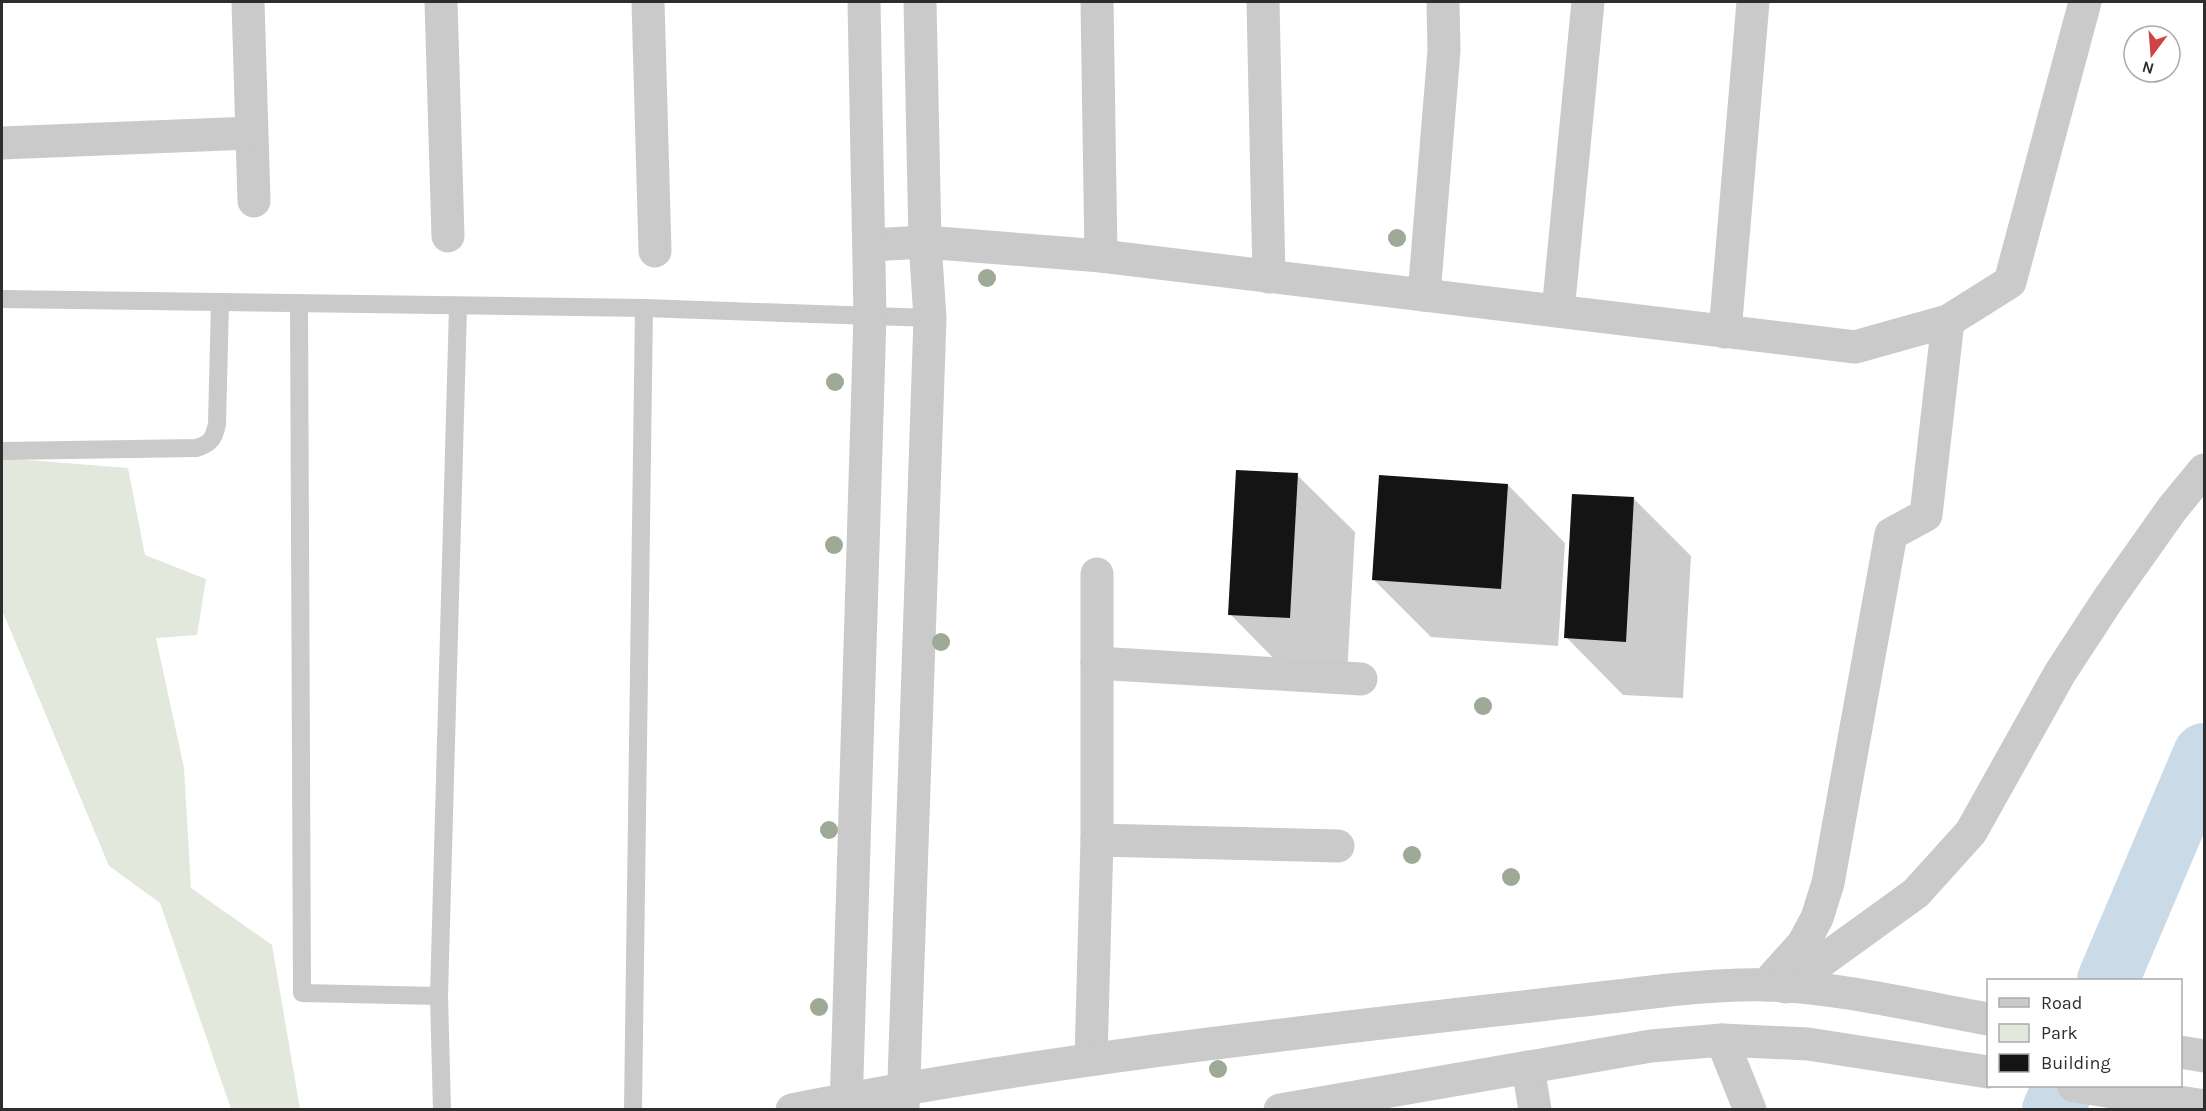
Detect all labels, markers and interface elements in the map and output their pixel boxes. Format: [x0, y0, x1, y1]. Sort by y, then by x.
north arrow [2122, 24, 2182, 84]
text: N [2140, 57, 2156, 79]
legend [1987, 979, 2182, 1087]
text: Road [2041, 992, 2082, 1014]
text: Park [2041, 1022, 2078, 1044]
text: Building [2041, 1052, 2111, 1074]

